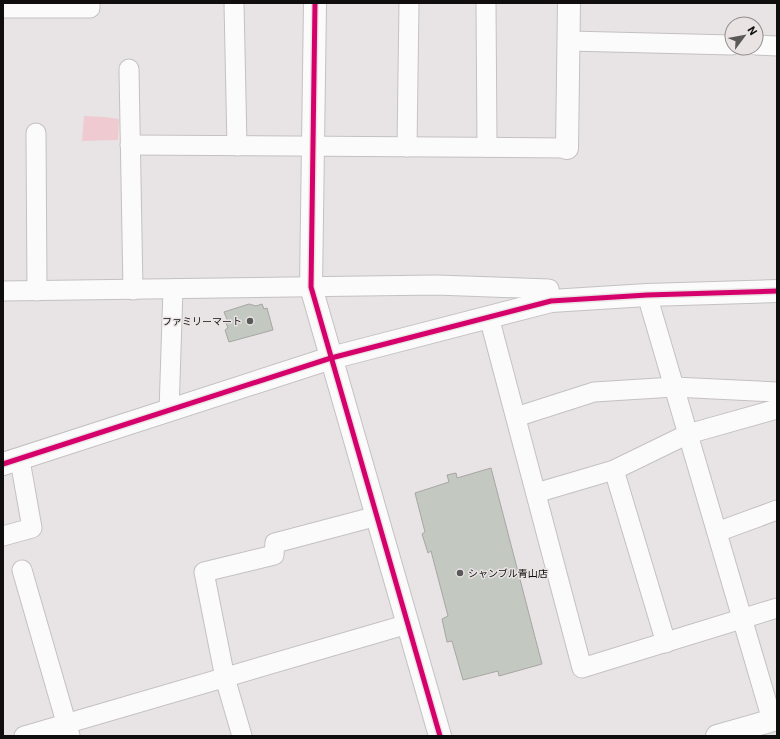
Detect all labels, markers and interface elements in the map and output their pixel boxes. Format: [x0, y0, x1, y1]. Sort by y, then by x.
north arrow [724, 16, 764, 56]
text: N [744, 24, 760, 38]
place label: ファミリーマート [162, 316, 242, 327]
marker: ファミリーマート [245, 316, 255, 326]
marker: シャンブル青山店 [455, 568, 465, 578]
place label: シャンブル青山店 [468, 568, 548, 579]

